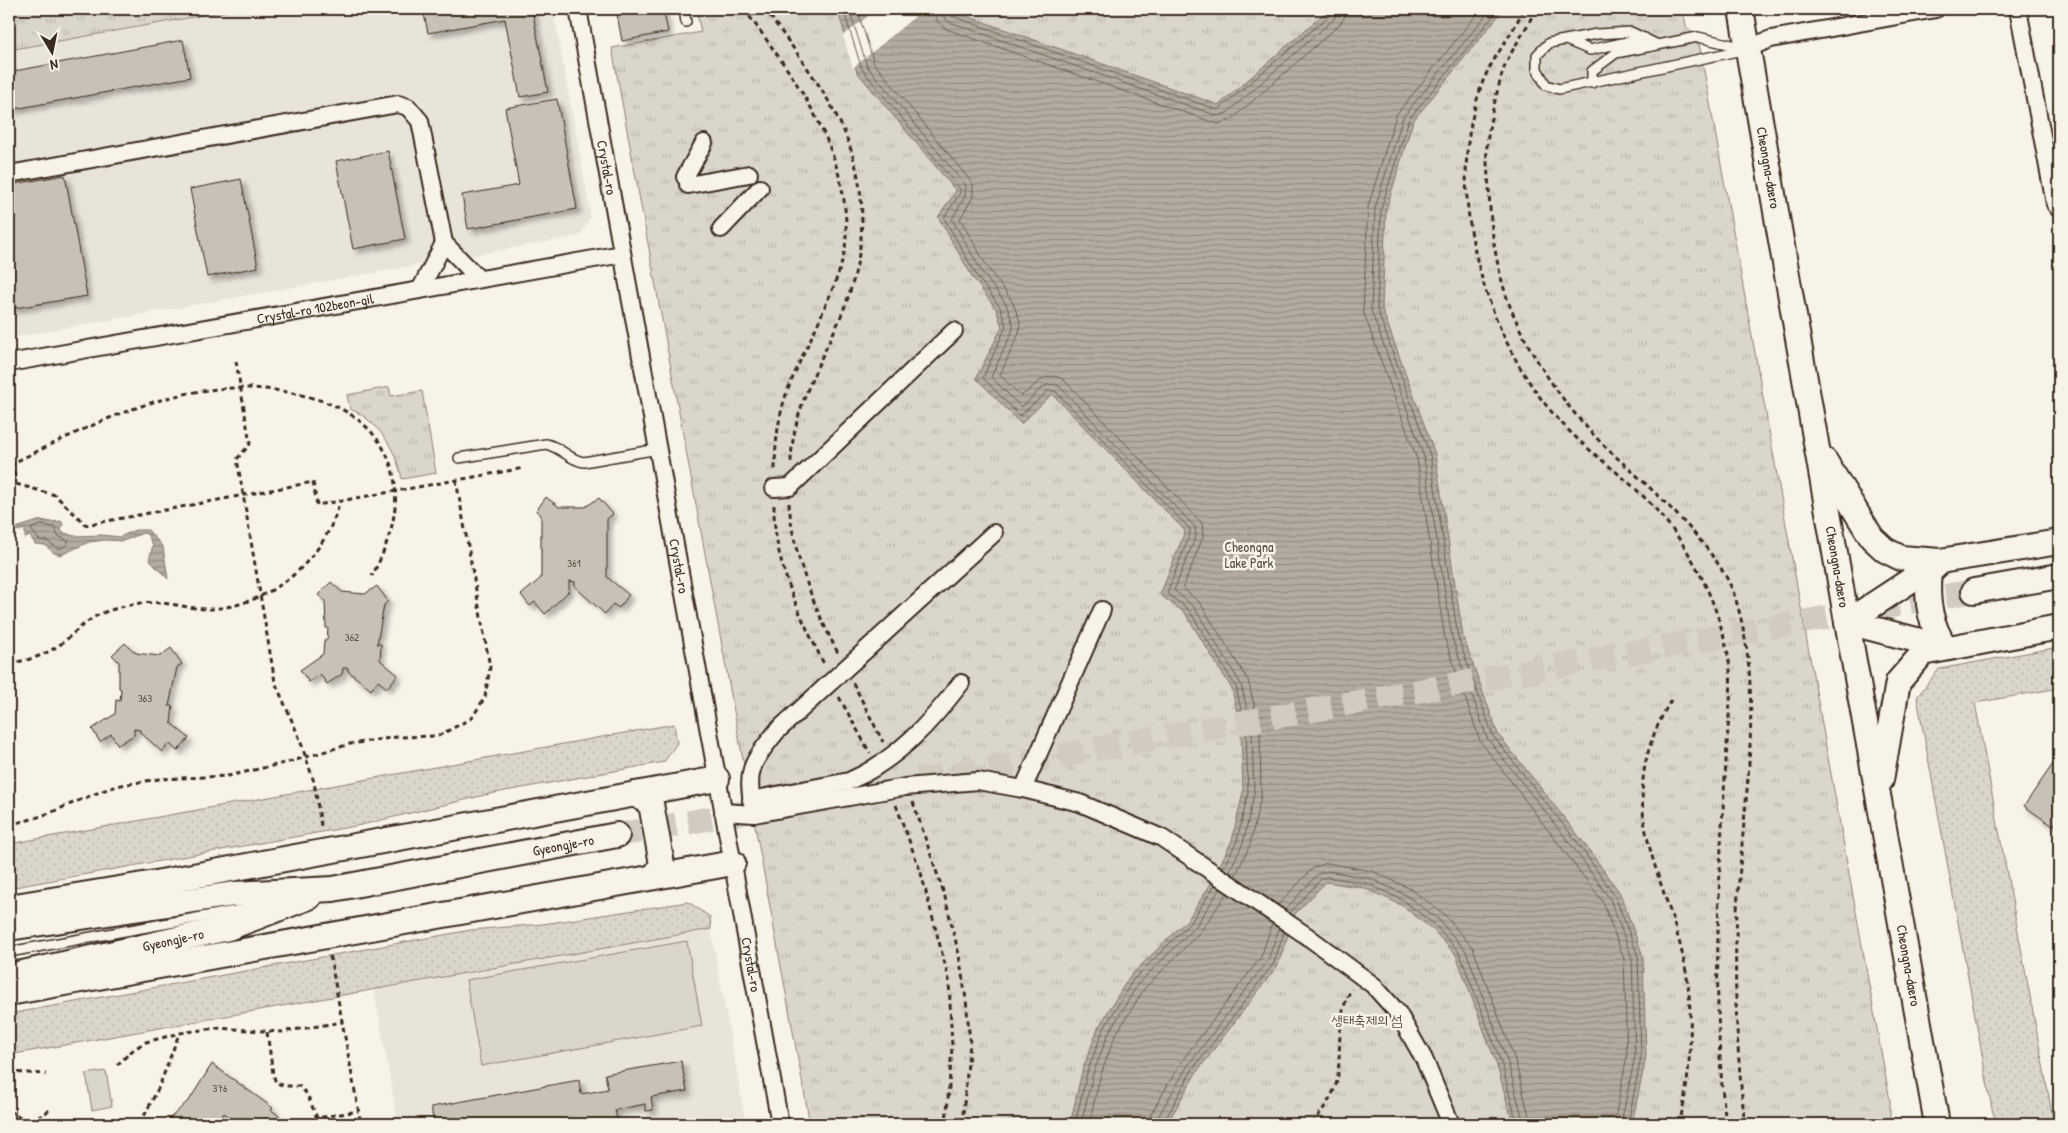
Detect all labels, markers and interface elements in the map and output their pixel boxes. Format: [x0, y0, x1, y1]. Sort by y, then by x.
north arrow [28, 28, 78, 78]
text: N [48, 55, 60, 75]
street label: Cheongna-daero [1753, 125, 1785, 210]
street label: Crystal-ro [593, 138, 622, 197]
street label: Crystal-ro 102beon-gil [255, 288, 375, 328]
street label: Cheongna-daero [1822, 524, 1854, 609]
street label: Crystal-ro [665, 537, 694, 595]
park label: Cheongna Lake Park [1224, 537, 1274, 572]
house number: 361 [567, 556, 581, 570]
house number: 362 [345, 630, 359, 644]
house number: 363 [138, 691, 152, 705]
street label: Gyeongje-ro [531, 830, 596, 860]
street label: Cheongna-daero [1892, 923, 1926, 1008]
street label: Gyeongje-ro [141, 924, 206, 955]
street label: Crystal-ro [737, 936, 766, 994]
park label: 생태축제의 섬 [1332, 1010, 1402, 1029]
house number: 376 [213, 1081, 228, 1095]

